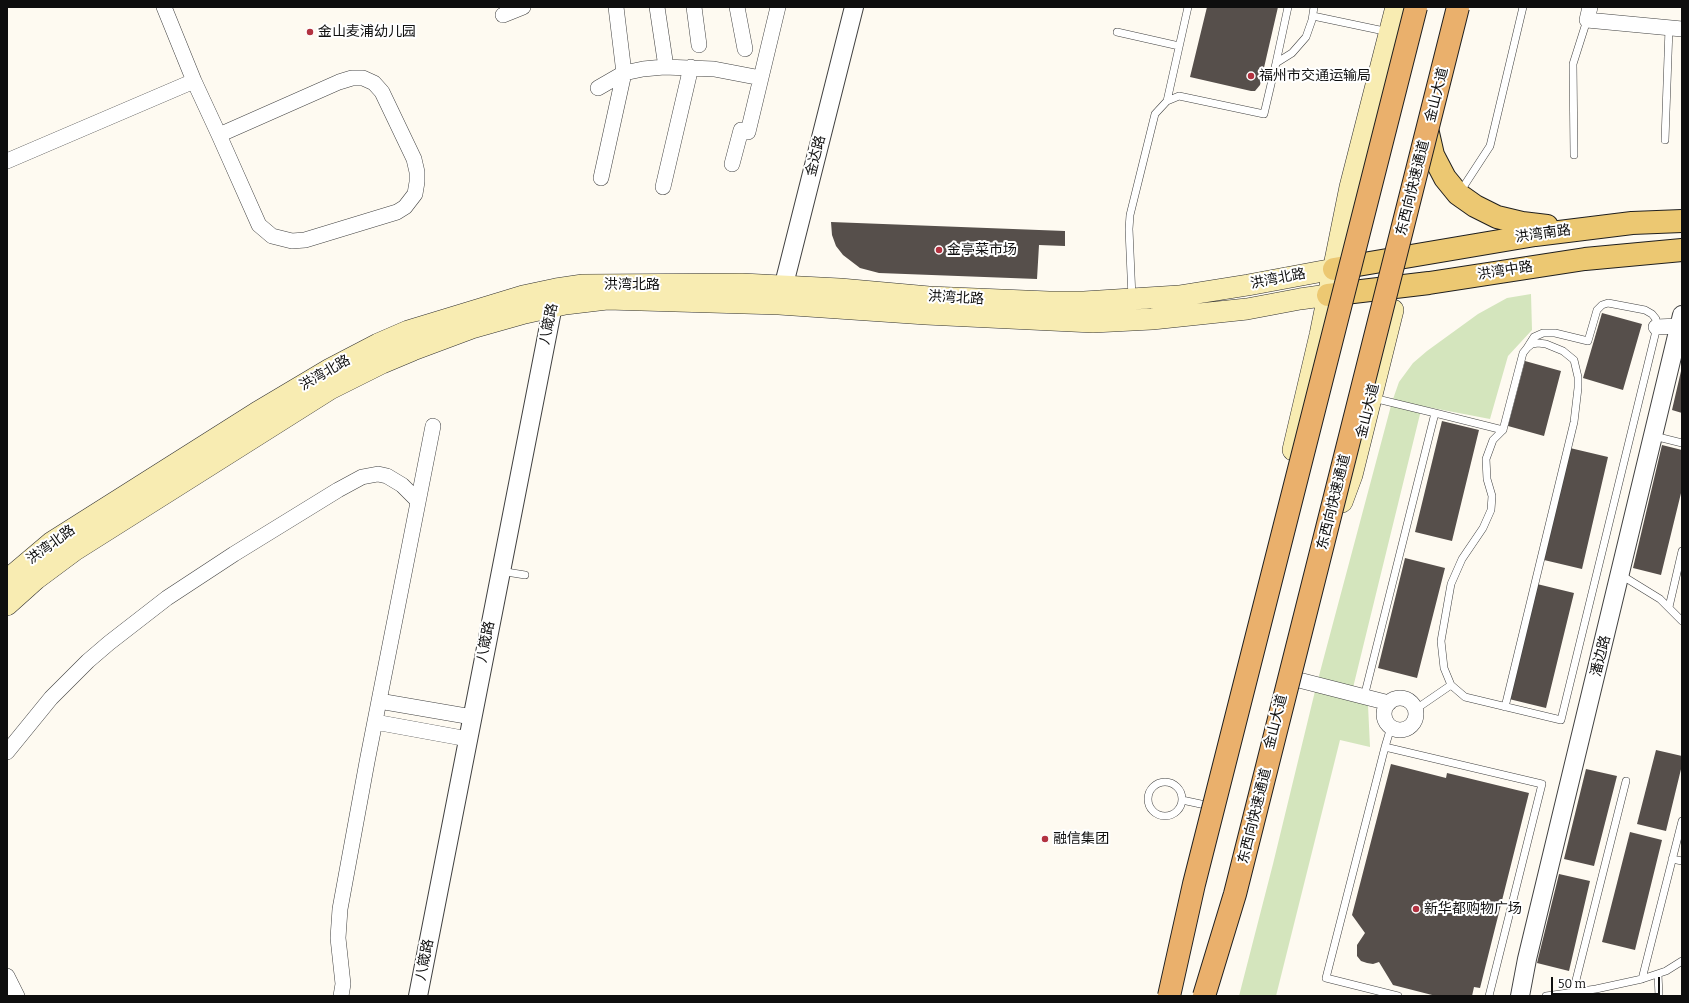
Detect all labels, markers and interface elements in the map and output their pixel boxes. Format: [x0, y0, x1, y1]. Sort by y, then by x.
place label: 金山麦浦幼儿园 [318, 24, 416, 40]
marker: 金山麦浦幼儿园 [305, 27, 315, 37]
street label: 金山大道 [1422, 66, 1452, 124]
place label: 福州市交通运输局 [1259, 68, 1371, 84]
marker: 福州市交通运输局 [1246, 71, 1256, 81]
street label: 金达路 [803, 134, 829, 178]
street label: 东西向快速通道 [1393, 138, 1433, 238]
street label: 洪湾南路 [1514, 222, 1572, 246]
place label: 金亭菜市场 [947, 242, 1017, 258]
marker: 金亭菜市场 [934, 245, 944, 255]
street label: 洪湾中路 [1476, 258, 1534, 284]
street label: 洪湾北路 [1249, 265, 1307, 293]
street label: 洪湾北路 [604, 277, 660, 293]
street label: 洪湾北路 [928, 288, 984, 308]
street label: 八箴路 [536, 302, 562, 346]
street label: 洪湾北路 [297, 352, 353, 394]
street label: 金山大道 [1353, 382, 1383, 440]
street label: 东西向快速通道 [1314, 452, 1354, 552]
street label: 洪湾北路 [23, 522, 79, 568]
street label: 八箴路 [474, 620, 498, 664]
street label: 潘边路 [1588, 634, 1614, 678]
street label: 金山大道 [1261, 693, 1291, 751]
street label: 东西向快速通道 [1235, 766, 1275, 866]
place label: 融信集团 [1053, 831, 1109, 847]
marker: 融信集团 [1040, 834, 1050, 844]
place label: 新华都购物广场 [1424, 901, 1522, 917]
marker: 新华都购物广场 [1411, 904, 1421, 914]
street label: 八箴路 [413, 938, 437, 982]
scale bar [1553, 969, 1662, 995]
text: 50 m [1558, 977, 1586, 991]

